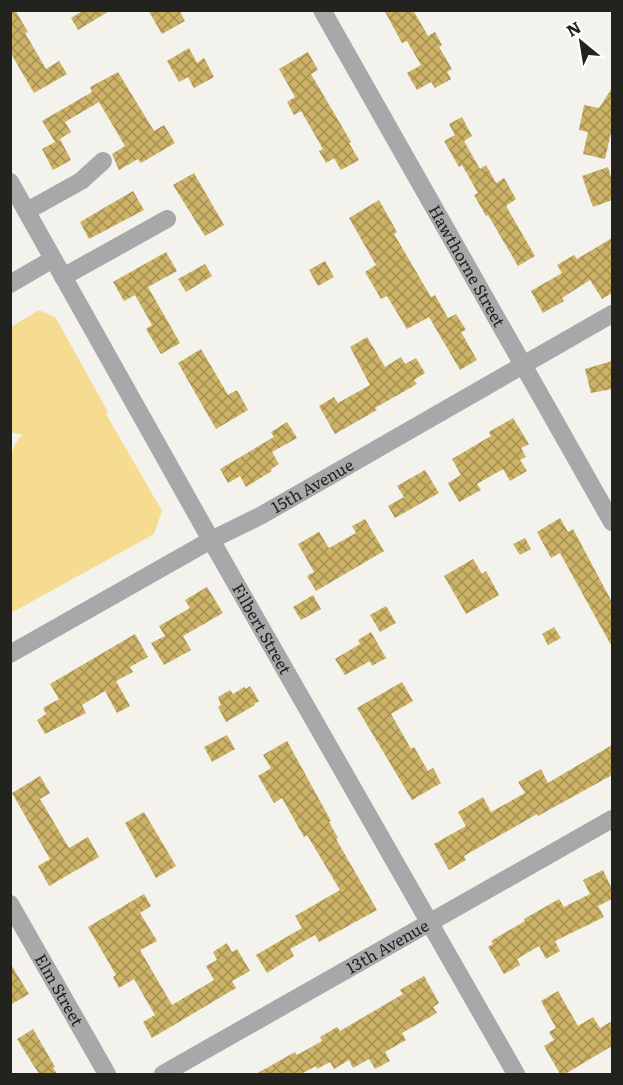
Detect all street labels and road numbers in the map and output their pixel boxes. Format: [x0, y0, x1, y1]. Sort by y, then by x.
street label: Hawthorne Street [424, 200, 512, 331]
street label: 15th Avenue [266, 452, 357, 518]
street label: Filbert Street [227, 578, 299, 679]
street label: 13th Avenue [341, 913, 433, 979]
street label: Elm Street [30, 949, 90, 1031]

